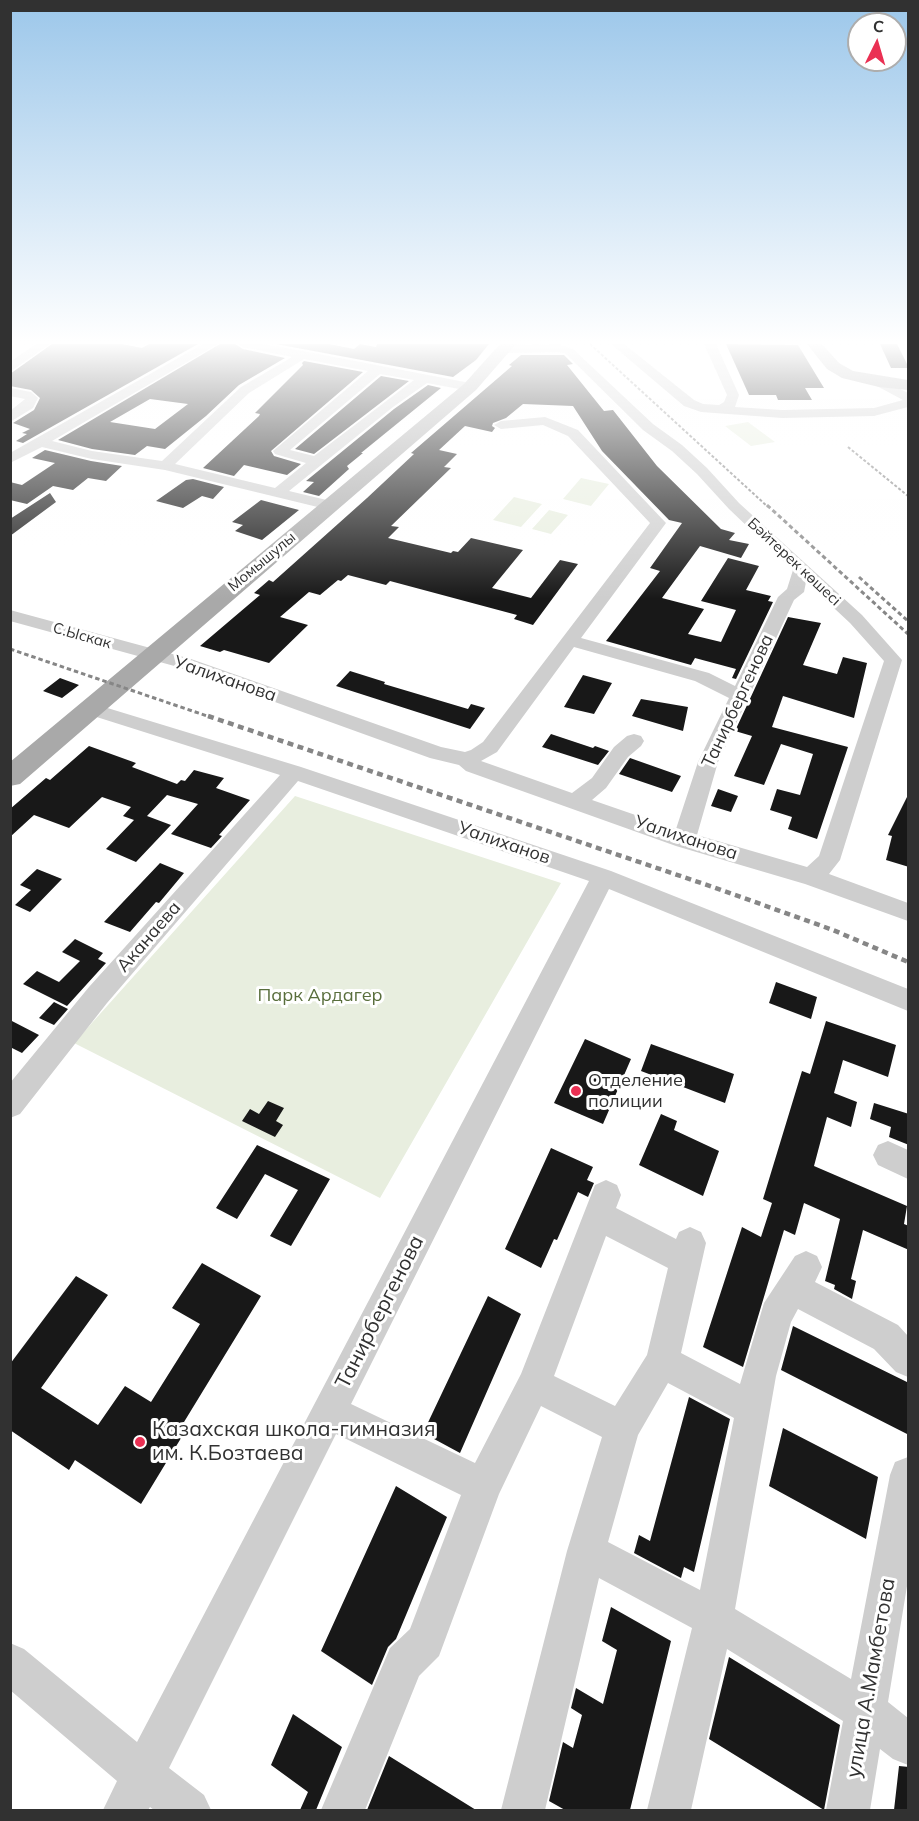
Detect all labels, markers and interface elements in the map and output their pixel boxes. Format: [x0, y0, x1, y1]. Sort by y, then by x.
north arrow [847, 12, 907, 72]
text: С [872, 16, 885, 37]
street label: Бәйтерек көшесі [744, 514, 844, 610]
street label: Момышулы [225, 529, 299, 595]
street label: С.Ыскак [51, 619, 113, 653]
street label: Танирбергенова [698, 631, 778, 771]
street label: Уалиханова [171, 651, 279, 707]
street label: Уалиханова [632, 811, 740, 865]
street label: Уалиханов [455, 817, 553, 869]
street label: Аканаева [112, 897, 186, 977]
park label: Парк Ардагер [257, 985, 383, 1007]
place label: Отделение полиции [588, 1070, 683, 1112]
marker: Отделение полиции [569, 1084, 583, 1098]
street label: Танирбергенова [330, 1231, 430, 1393]
place label: Казахская школа-гимназия им. К.Бозтаева [152, 1417, 436, 1467]
marker: Казахская школа-гимназия им. К.Бозтаева [133, 1435, 147, 1449]
street label: улица А.Мамбетова [841, 1576, 901, 1780]

